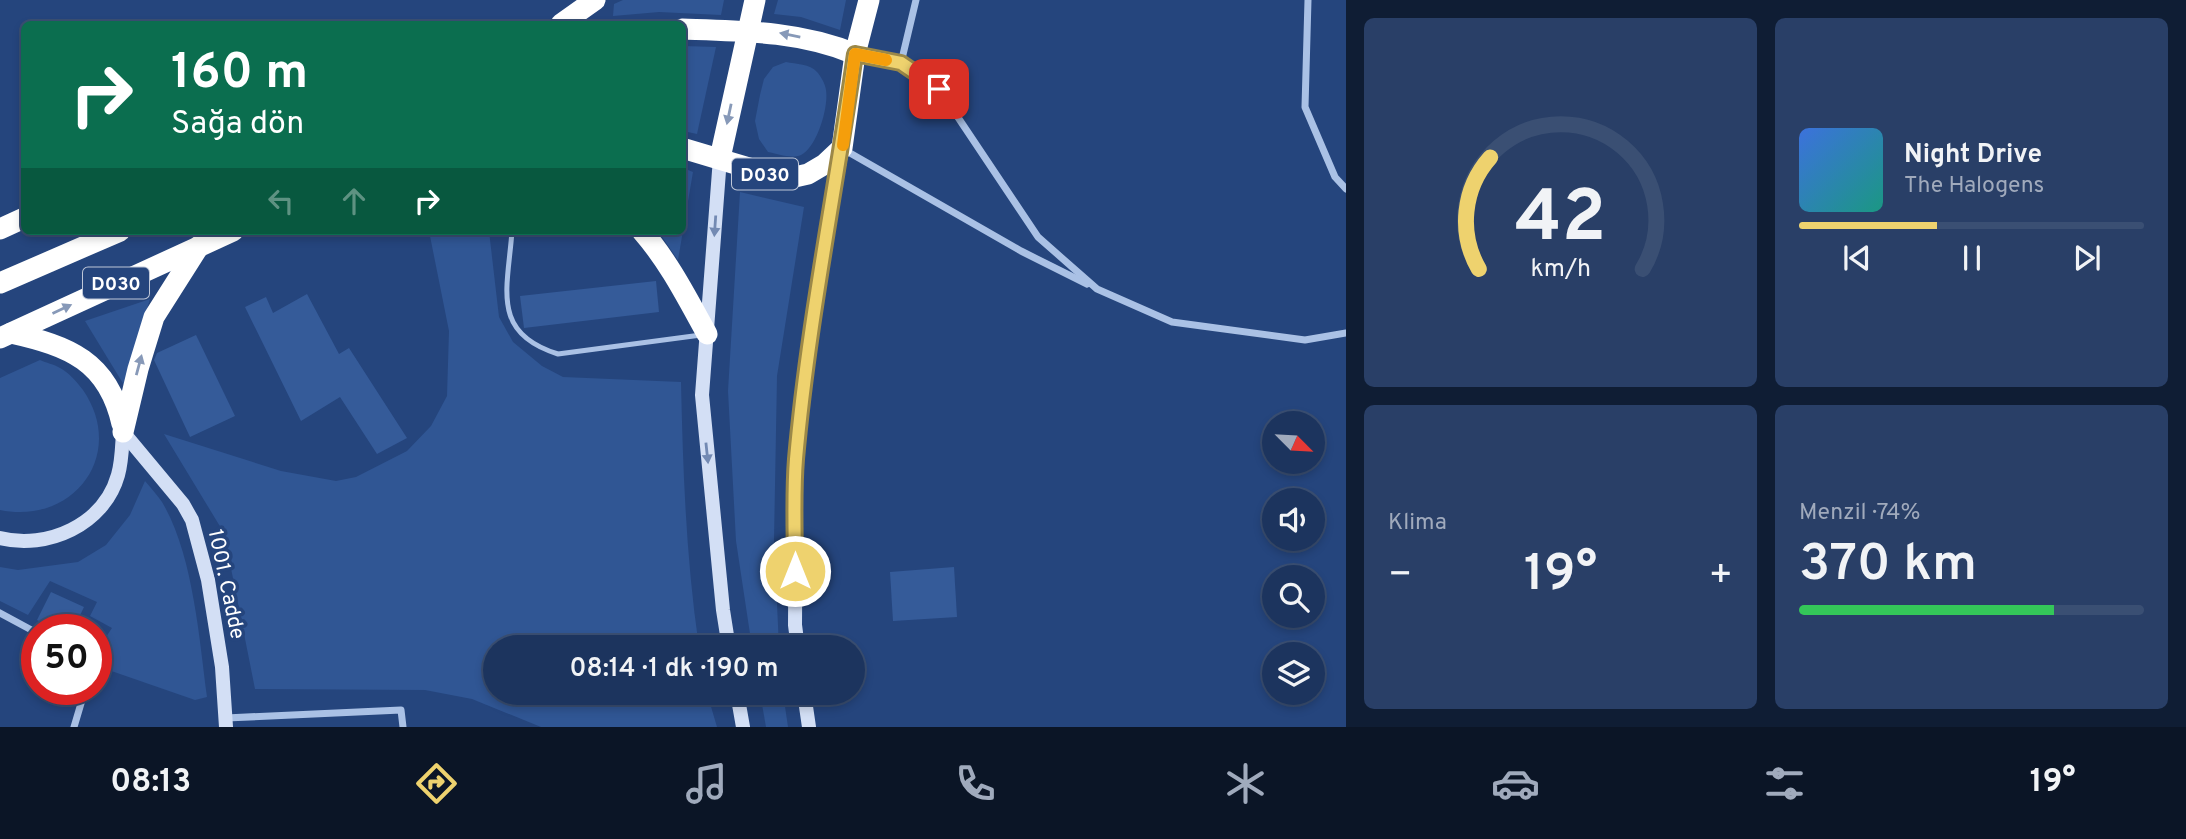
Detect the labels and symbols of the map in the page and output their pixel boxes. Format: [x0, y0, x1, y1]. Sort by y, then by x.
one-way arrow [779, 29, 801, 40]
pin [909, 59, 969, 119]
one-way arrow [724, 103, 735, 125]
road number: D030 [732, 158, 798, 190]
one-way arrow [709, 215, 720, 237]
road number: D030 [83, 268, 149, 298]
one-way arrow [52, 303, 72, 315]
one-way arrow [134, 354, 145, 376]
north arrow [1262, 411, 1325, 474]
one-way arrow [702, 442, 713, 464]
street label: 1001. Cadde [201, 527, 250, 642]
position arrow [758, 534, 832, 608]
speed limit sign: 50 [21, 614, 112, 705]

